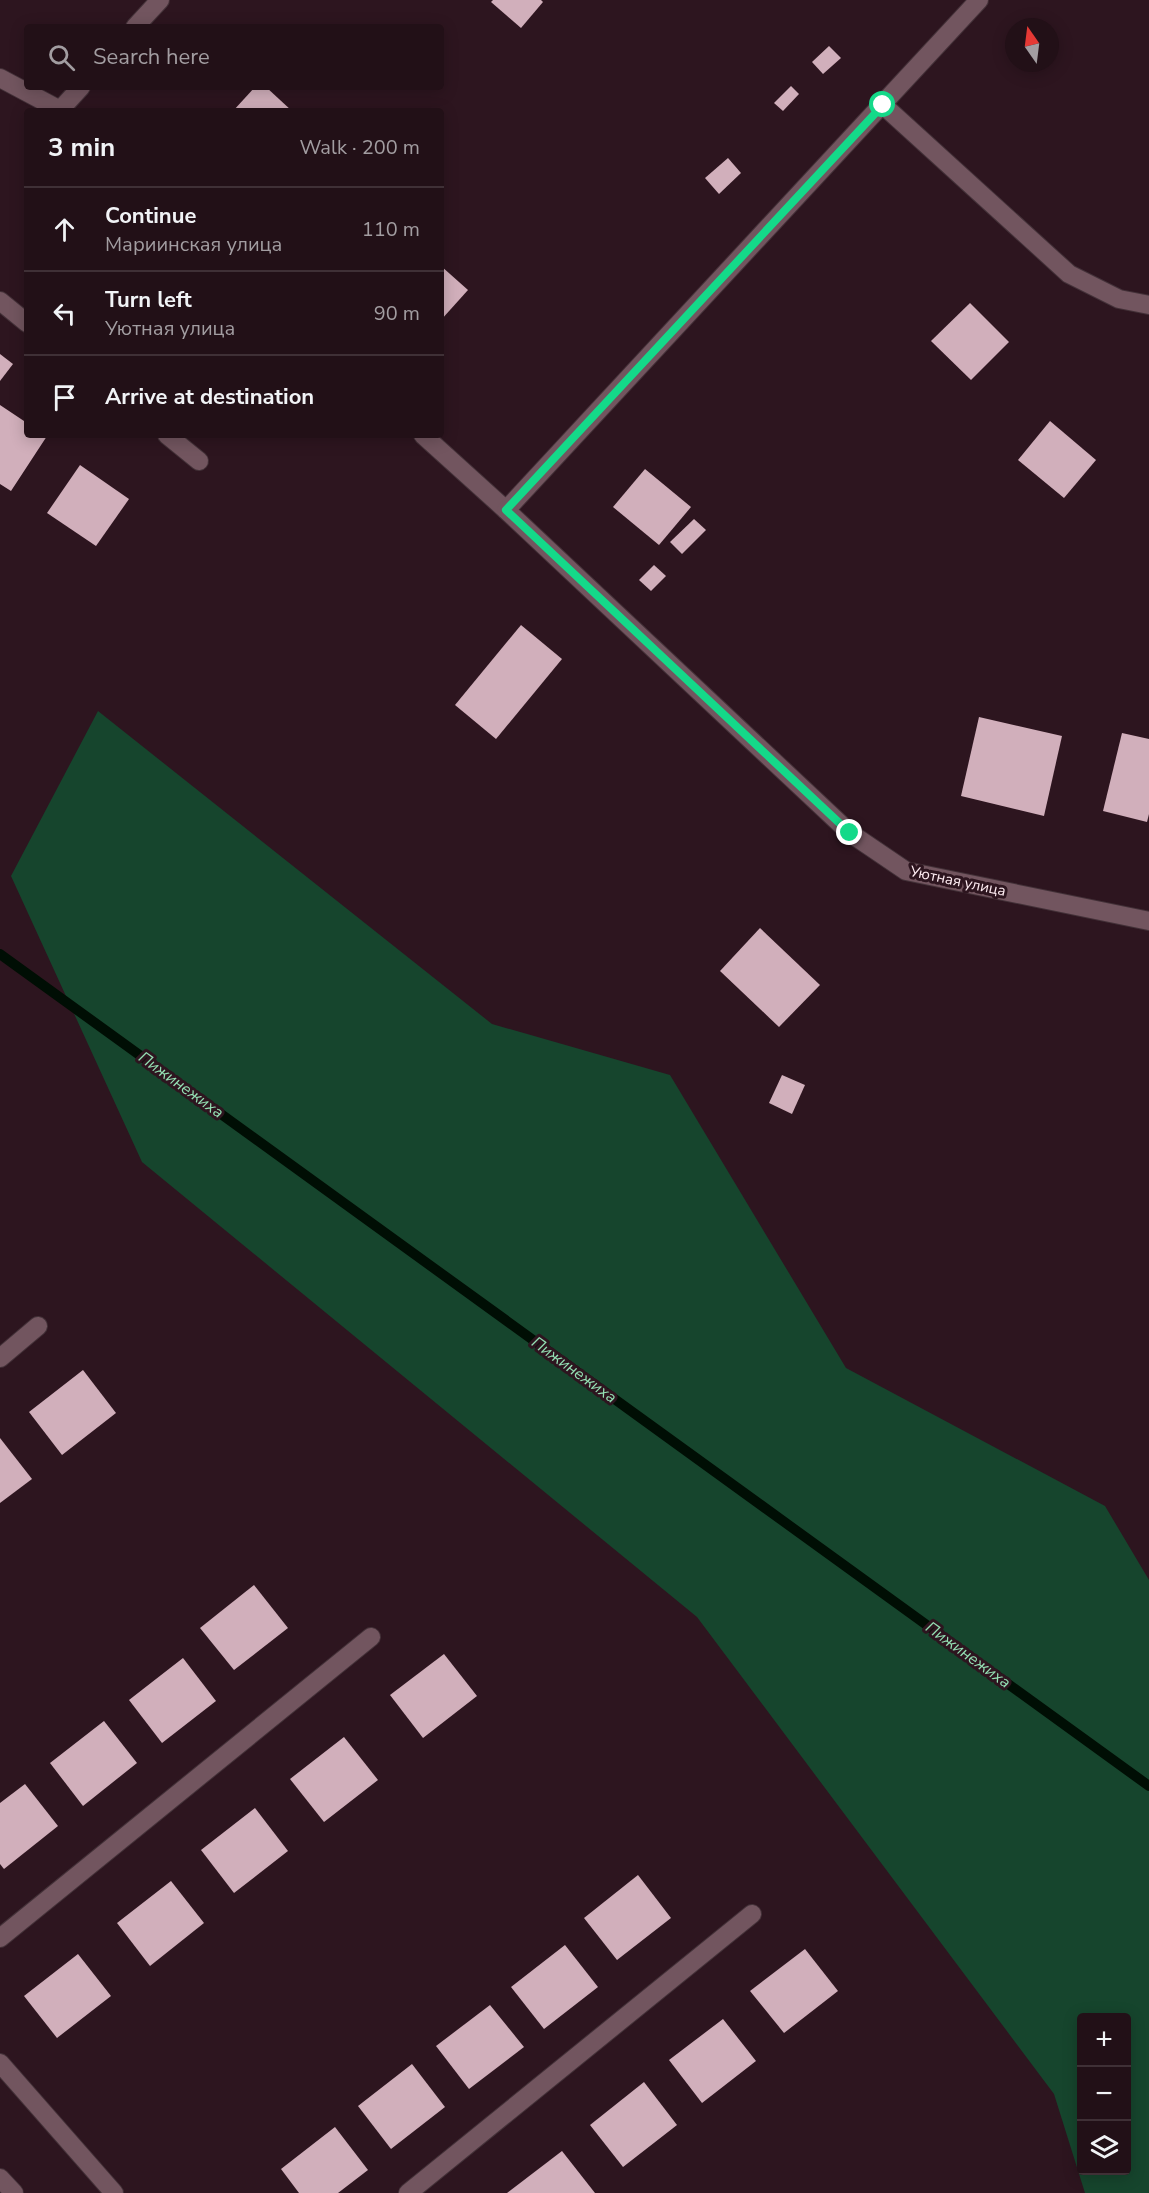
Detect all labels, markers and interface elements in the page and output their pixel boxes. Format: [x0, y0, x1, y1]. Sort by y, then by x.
north arrow [1005, 18, 1059, 72]
search box [24, 24, 444, 90]
icon: search [45, 41, 78, 74]
text: Search here [93, 42, 210, 72]
route start [869, 91, 895, 117]
text: 3 min [48, 130, 115, 165]
text: Walk · 200 m [300, 134, 420, 161]
text: Continue [105, 201, 196, 231]
icon: ahead [48, 213, 81, 246]
text: 110 m [362, 216, 420, 243]
text: Мариинская улица [105, 231, 282, 258]
text: Turn left [105, 285, 192, 315]
icon: left [48, 297, 81, 330]
text: 90 m [374, 300, 420, 327]
text: Уютная улица [105, 315, 235, 342]
icon: arrive [48, 381, 81, 414]
text: Arrive at destination [105, 382, 314, 412]
route end [836, 819, 862, 845]
street label: Уютная улица [907, 861, 1008, 901]
water label: Пижинежиха [134, 1047, 228, 1123]
water label: Пижинежиха [527, 1332, 621, 1408]
water label: Пижинежиха [921, 1617, 1015, 1693]
map controls [1077, 2013, 1131, 2175]
button: + [1077, 2013, 1131, 2067]
button: − [1077, 2067, 1131, 2121]
button: layers [1077, 2121, 1131, 2175]

